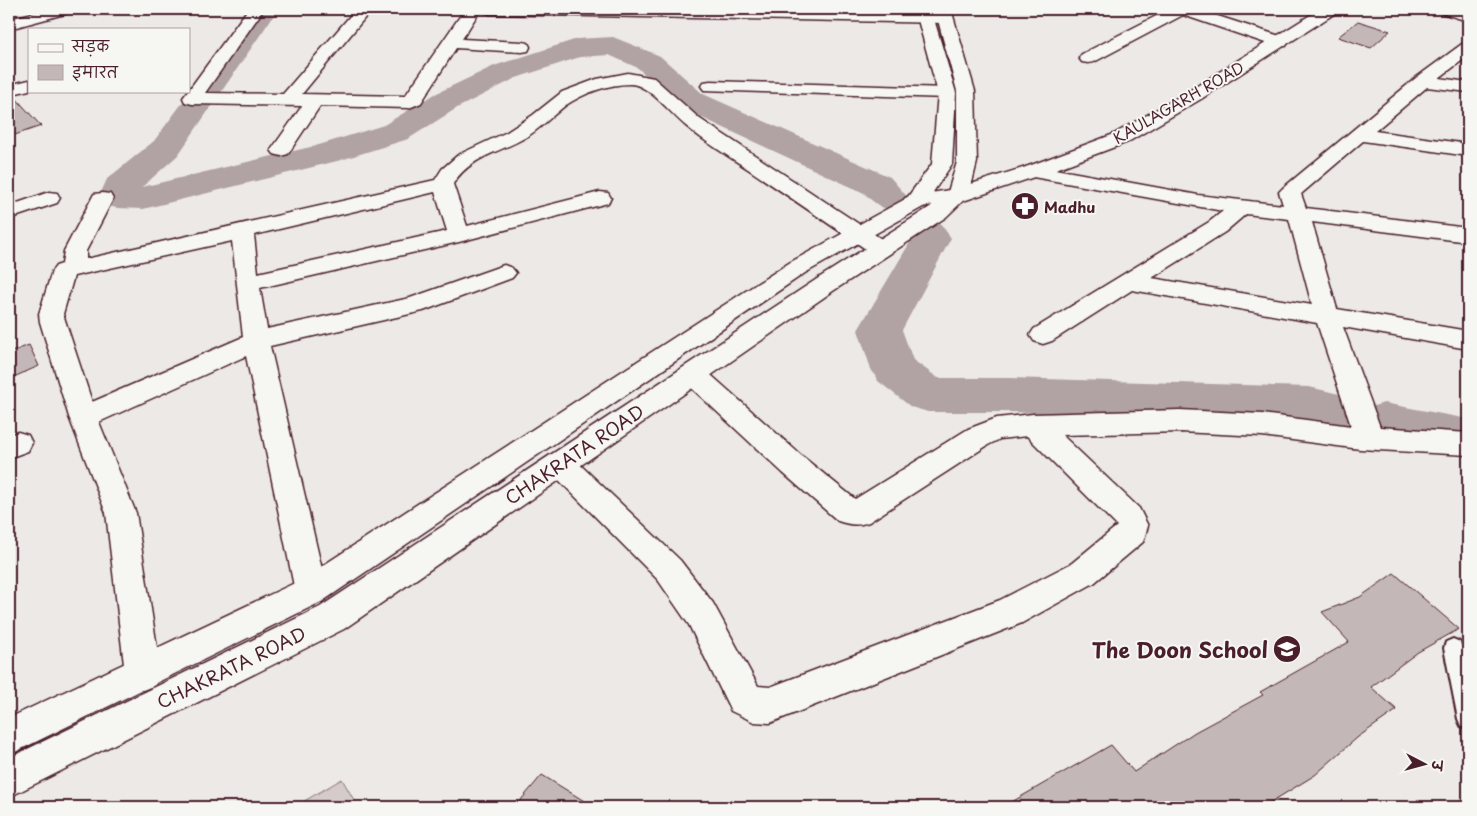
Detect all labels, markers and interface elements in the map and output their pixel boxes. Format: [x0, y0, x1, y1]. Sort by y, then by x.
legend [28, 28, 190, 92]
text: सड़क [71, 34, 110, 57]
street label: KAULAGARH ROAD [1108, 55, 1248, 149]
text: इमारत [72, 60, 119, 83]
pharmacy icon: Madhu [1010, 191, 1040, 221]
place label: Madhu [1044, 195, 1096, 218]
street label: CHAKRATA ROAD [499, 397, 649, 511]
street label: CHAKRATA ROAD [152, 619, 310, 715]
place label: The Doon School [1092, 633, 1268, 665]
school or university icon: The Doon School [1272, 634, 1302, 664]
north arrow [1400, 738, 1450, 788]
text: उ [1426, 758, 1449, 773]

